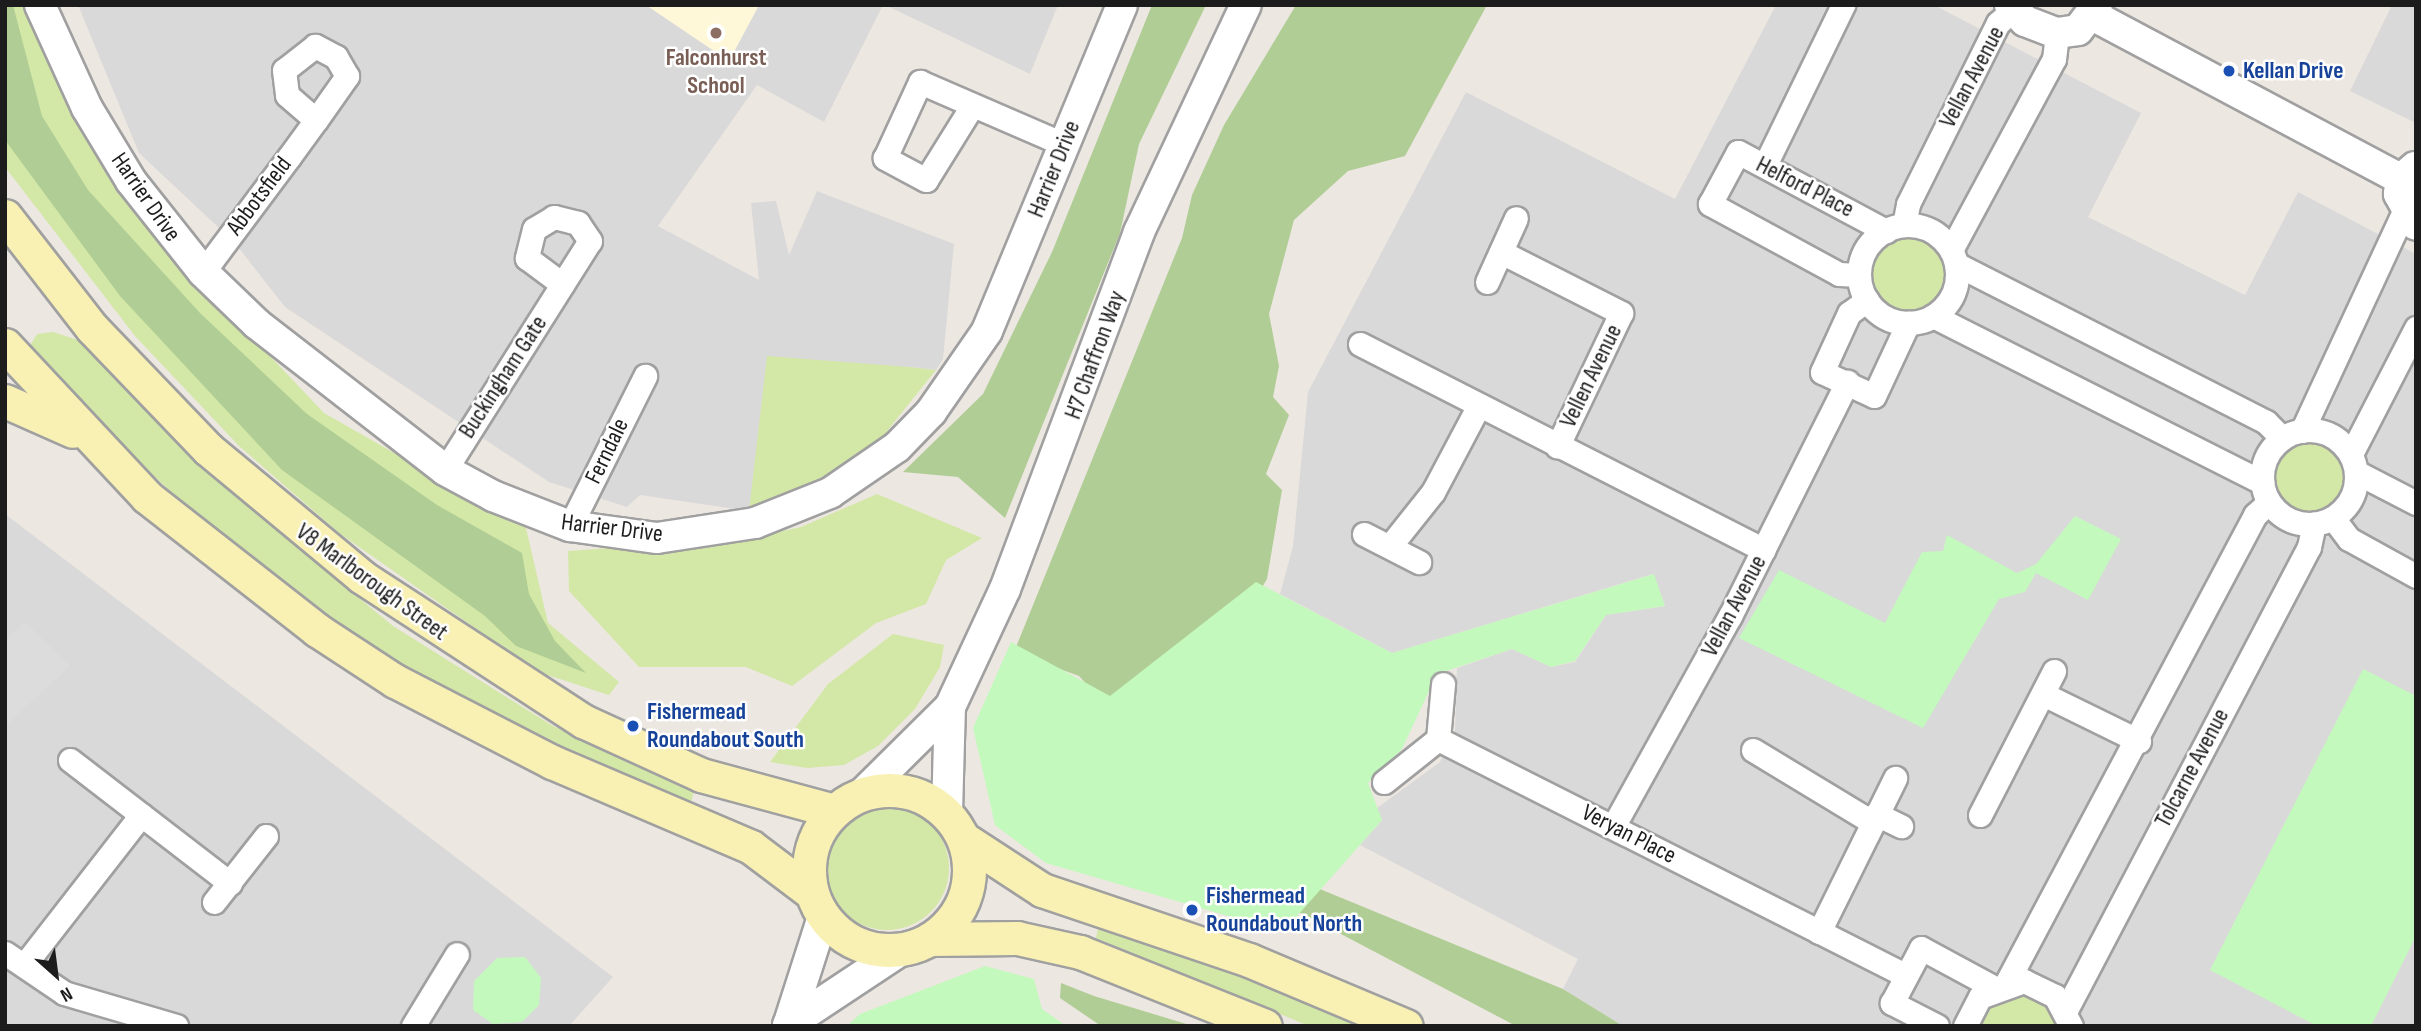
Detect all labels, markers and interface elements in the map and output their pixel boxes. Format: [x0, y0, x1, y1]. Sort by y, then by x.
street label: Vellan Avenue [1933, 21, 2011, 133]
marker: Falconhurst School [708, 25, 724, 41]
place label: Falconhurst School [666, 44, 766, 100]
place label: Kellan Drive [2243, 57, 2343, 85]
marker: Kellan Drive [2221, 63, 2237, 79]
street label: Harrier Drive [1022, 116, 1086, 222]
street label: Harrier Drive [105, 147, 187, 247]
street label: Helford Place [1751, 150, 1859, 224]
street label: Abbotsfield [220, 151, 298, 241]
street label: H7 Chaffron Way [1058, 287, 1132, 423]
street label: Buckingham Gate [453, 310, 553, 444]
street label: Vellen Avenue [1554, 320, 1628, 432]
street label: Ferndale [579, 414, 635, 488]
street label: Harrier Drive [560, 507, 664, 549]
street label: V8 Marlborough Street [290, 517, 454, 647]
street label: Vellan Avenue [1695, 550, 1773, 662]
place label: Fishermead Roundabout South [647, 698, 804, 754]
street label: Tolcarne Avenue [2149, 704, 2235, 832]
marker: Fishermead Roundabout South [625, 718, 641, 734]
street label: Veryan Place [1577, 798, 1681, 870]
place label: Fishermead Roundabout North [1206, 882, 1362, 938]
marker: Fishermead Roundabout North [1184, 902, 1200, 918]
north arrow [21, 940, 91, 1010]
text: N [56, 981, 76, 1007]

